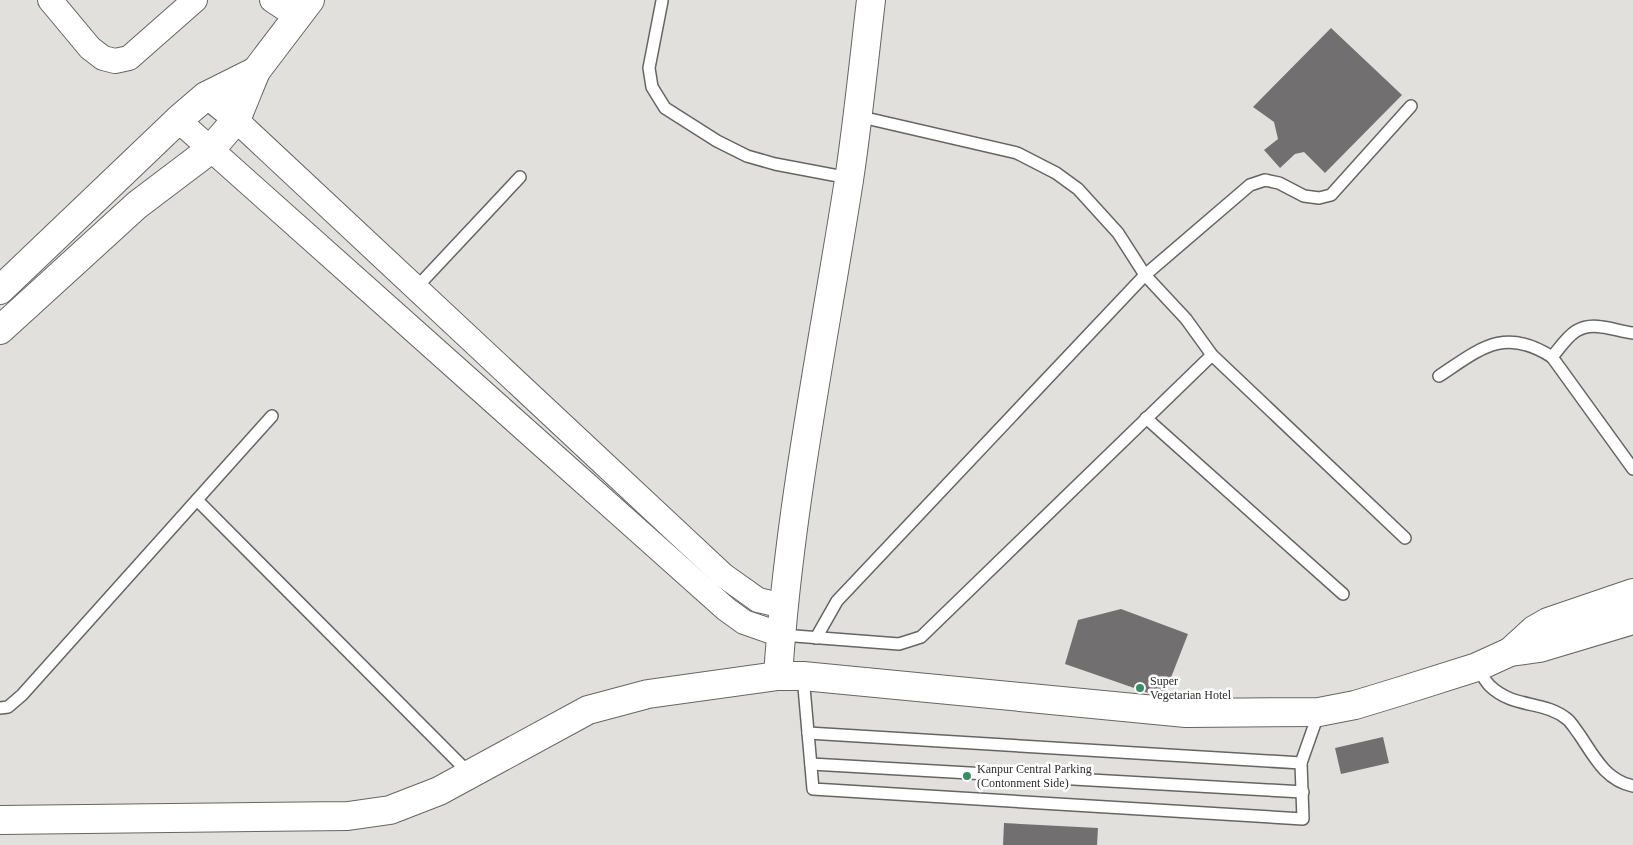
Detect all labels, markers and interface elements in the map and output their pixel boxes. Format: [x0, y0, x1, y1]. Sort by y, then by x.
place label: Super Vegetarian Hotel [1150, 674, 1232, 702]
marker: Super Vegetarian Hotel [1134, 682, 1146, 694]
place label: Kanpur Central Parking (Contonment Side) [977, 762, 1092, 790]
marker: Kanpur Central Parking (Contonment Side) [961, 770, 973, 782]

